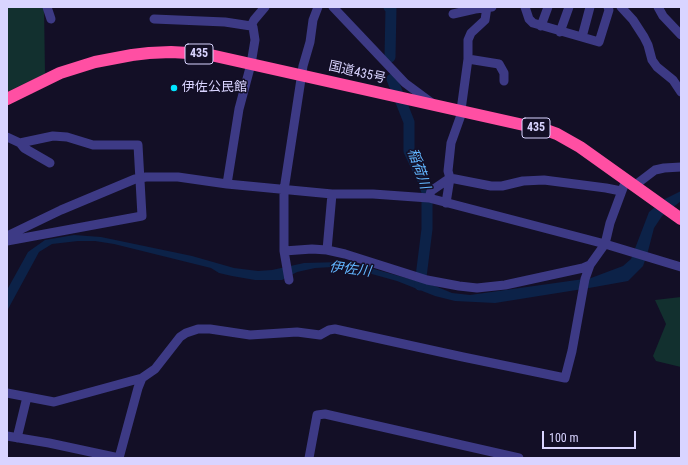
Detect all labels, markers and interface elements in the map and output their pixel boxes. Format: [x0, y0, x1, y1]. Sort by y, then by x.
road number: 435 [185, 44, 213, 64]
street label: 国道435号 [327, 59, 387, 87]
place label: 伊佐公民館 [182, 80, 247, 96]
marker: 伊佐公民館 [169, 83, 179, 93]
road number: 435 [522, 118, 550, 138]
water label: 稲荷川 [403, 146, 433, 192]
water label: 伊佐川 [328, 259, 372, 281]
scale bar [544, 423, 638, 449]
text: 100 m [549, 431, 579, 445]

